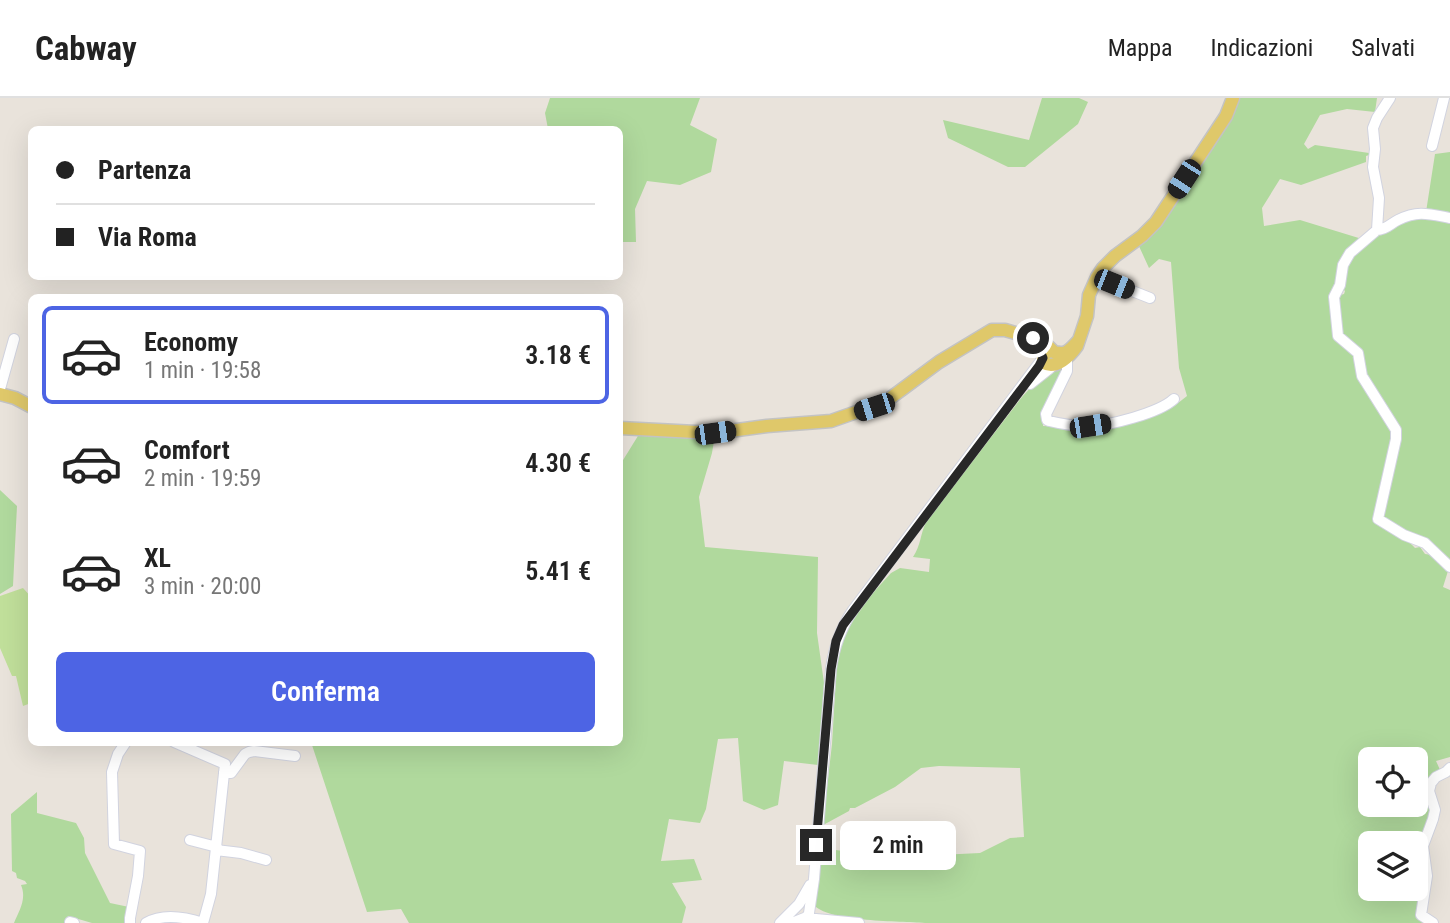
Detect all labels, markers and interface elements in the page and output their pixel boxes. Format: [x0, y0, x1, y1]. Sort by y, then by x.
text: Cabway [35, 29, 137, 68]
text: Mappa [1108, 34, 1173, 62]
text: Indicazioni [1211, 34, 1313, 62]
text: Salvati [1351, 34, 1415, 62]
text: Partenza [98, 155, 191, 185]
car [1164, 156, 1205, 202]
text: Via Roma [98, 222, 197, 252]
car [1091, 266, 1138, 302]
route start [1017, 322, 1049, 354]
icon: car [60, 324, 123, 387]
text: Economy [144, 327, 238, 357]
text: 3.18 € [525, 340, 591, 370]
text: 1 min · 19:58 [144, 357, 261, 384]
car [851, 391, 898, 423]
car [1068, 412, 1113, 440]
car [693, 420, 738, 446]
icon: car [60, 432, 123, 495]
text: Comfort [144, 435, 230, 465]
text: 4.30 € [525, 448, 591, 478]
text: 2 min · 19:59 [144, 465, 261, 492]
icon: car [60, 540, 123, 603]
text: XL [144, 543, 171, 573]
text: 5.41 € [525, 556, 591, 586]
text: 3 min · 20:00 [144, 573, 261, 600]
button: Conferma [56, 652, 595, 732]
map controls [1358, 747, 1428, 901]
button: locate [1358, 747, 1428, 817]
callout: 2 min [840, 820, 956, 870]
route end [800, 829, 832, 861]
button: layers [1358, 831, 1428, 901]
text: 2 min [873, 832, 923, 859]

